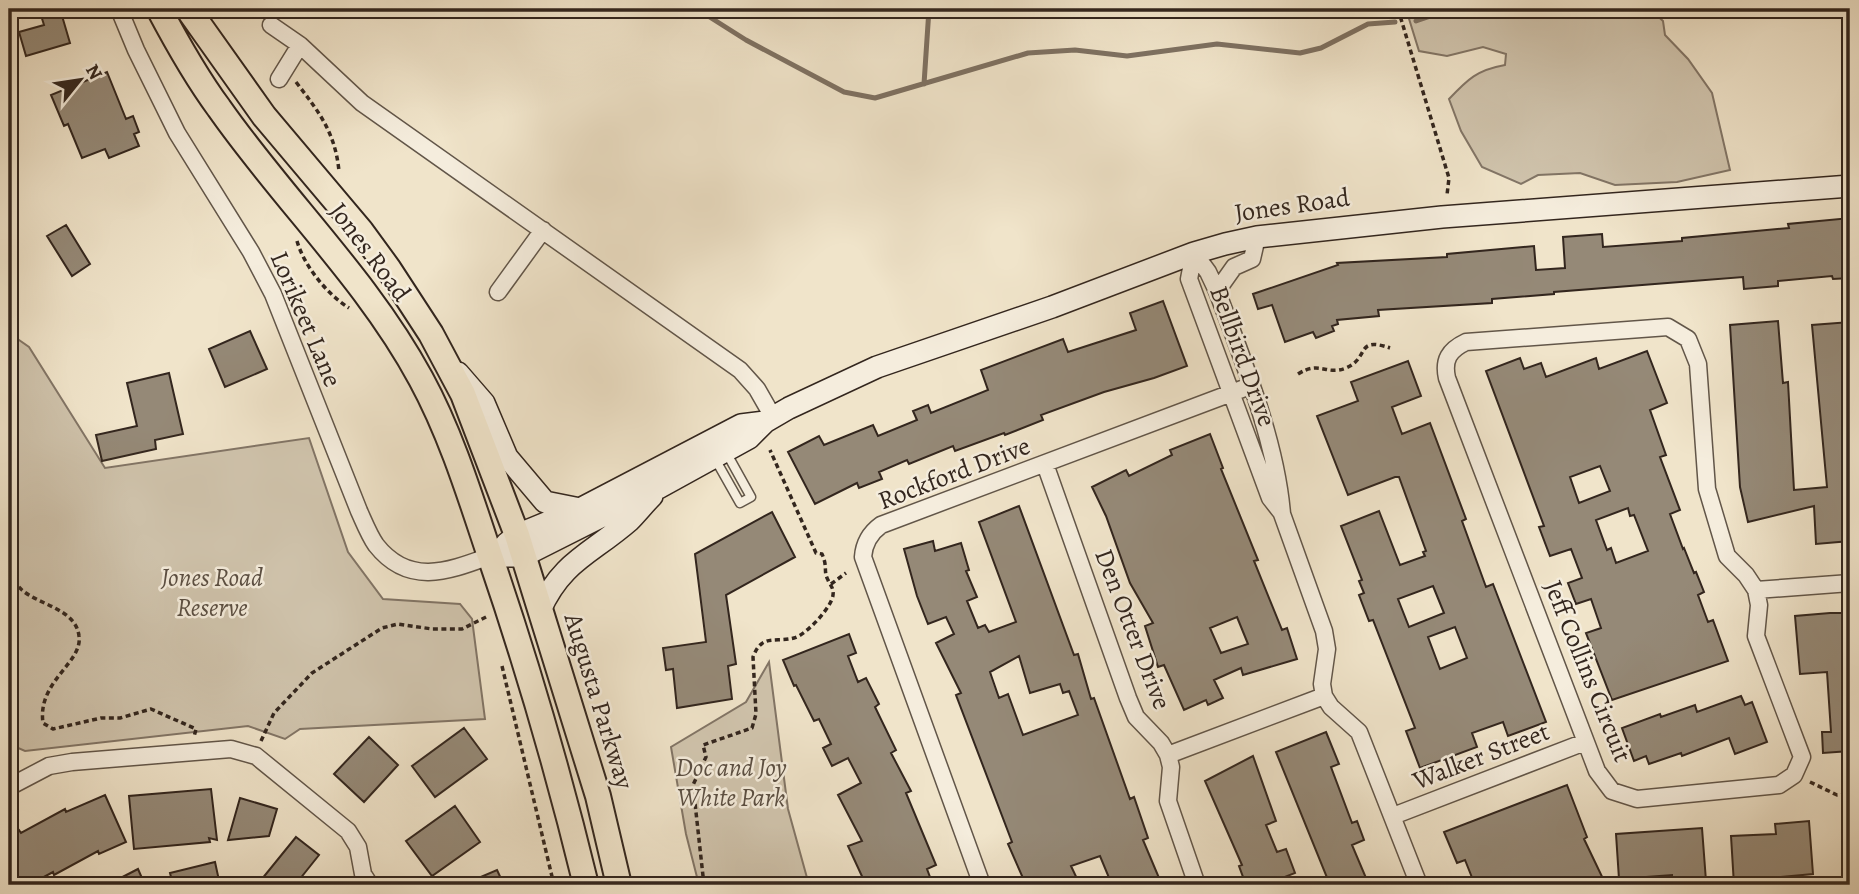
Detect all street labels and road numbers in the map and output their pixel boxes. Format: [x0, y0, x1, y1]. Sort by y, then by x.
street label: Jones Road [1232, 180, 1352, 230]
street label: Jones Road [321, 195, 419, 309]
street label: Lorikeet Lane [262, 246, 350, 392]
street label: Bellbird Drive [1201, 281, 1285, 431]
street label: Rockford Drive [873, 428, 1035, 518]
street label: Den Otter Drive [1086, 544, 1180, 714]
street label: Jeff Collins Circuit [1536, 575, 1641, 767]
street label: Augusta Parkway [555, 608, 642, 794]
street label: Walker Street [1407, 714, 1555, 798]

